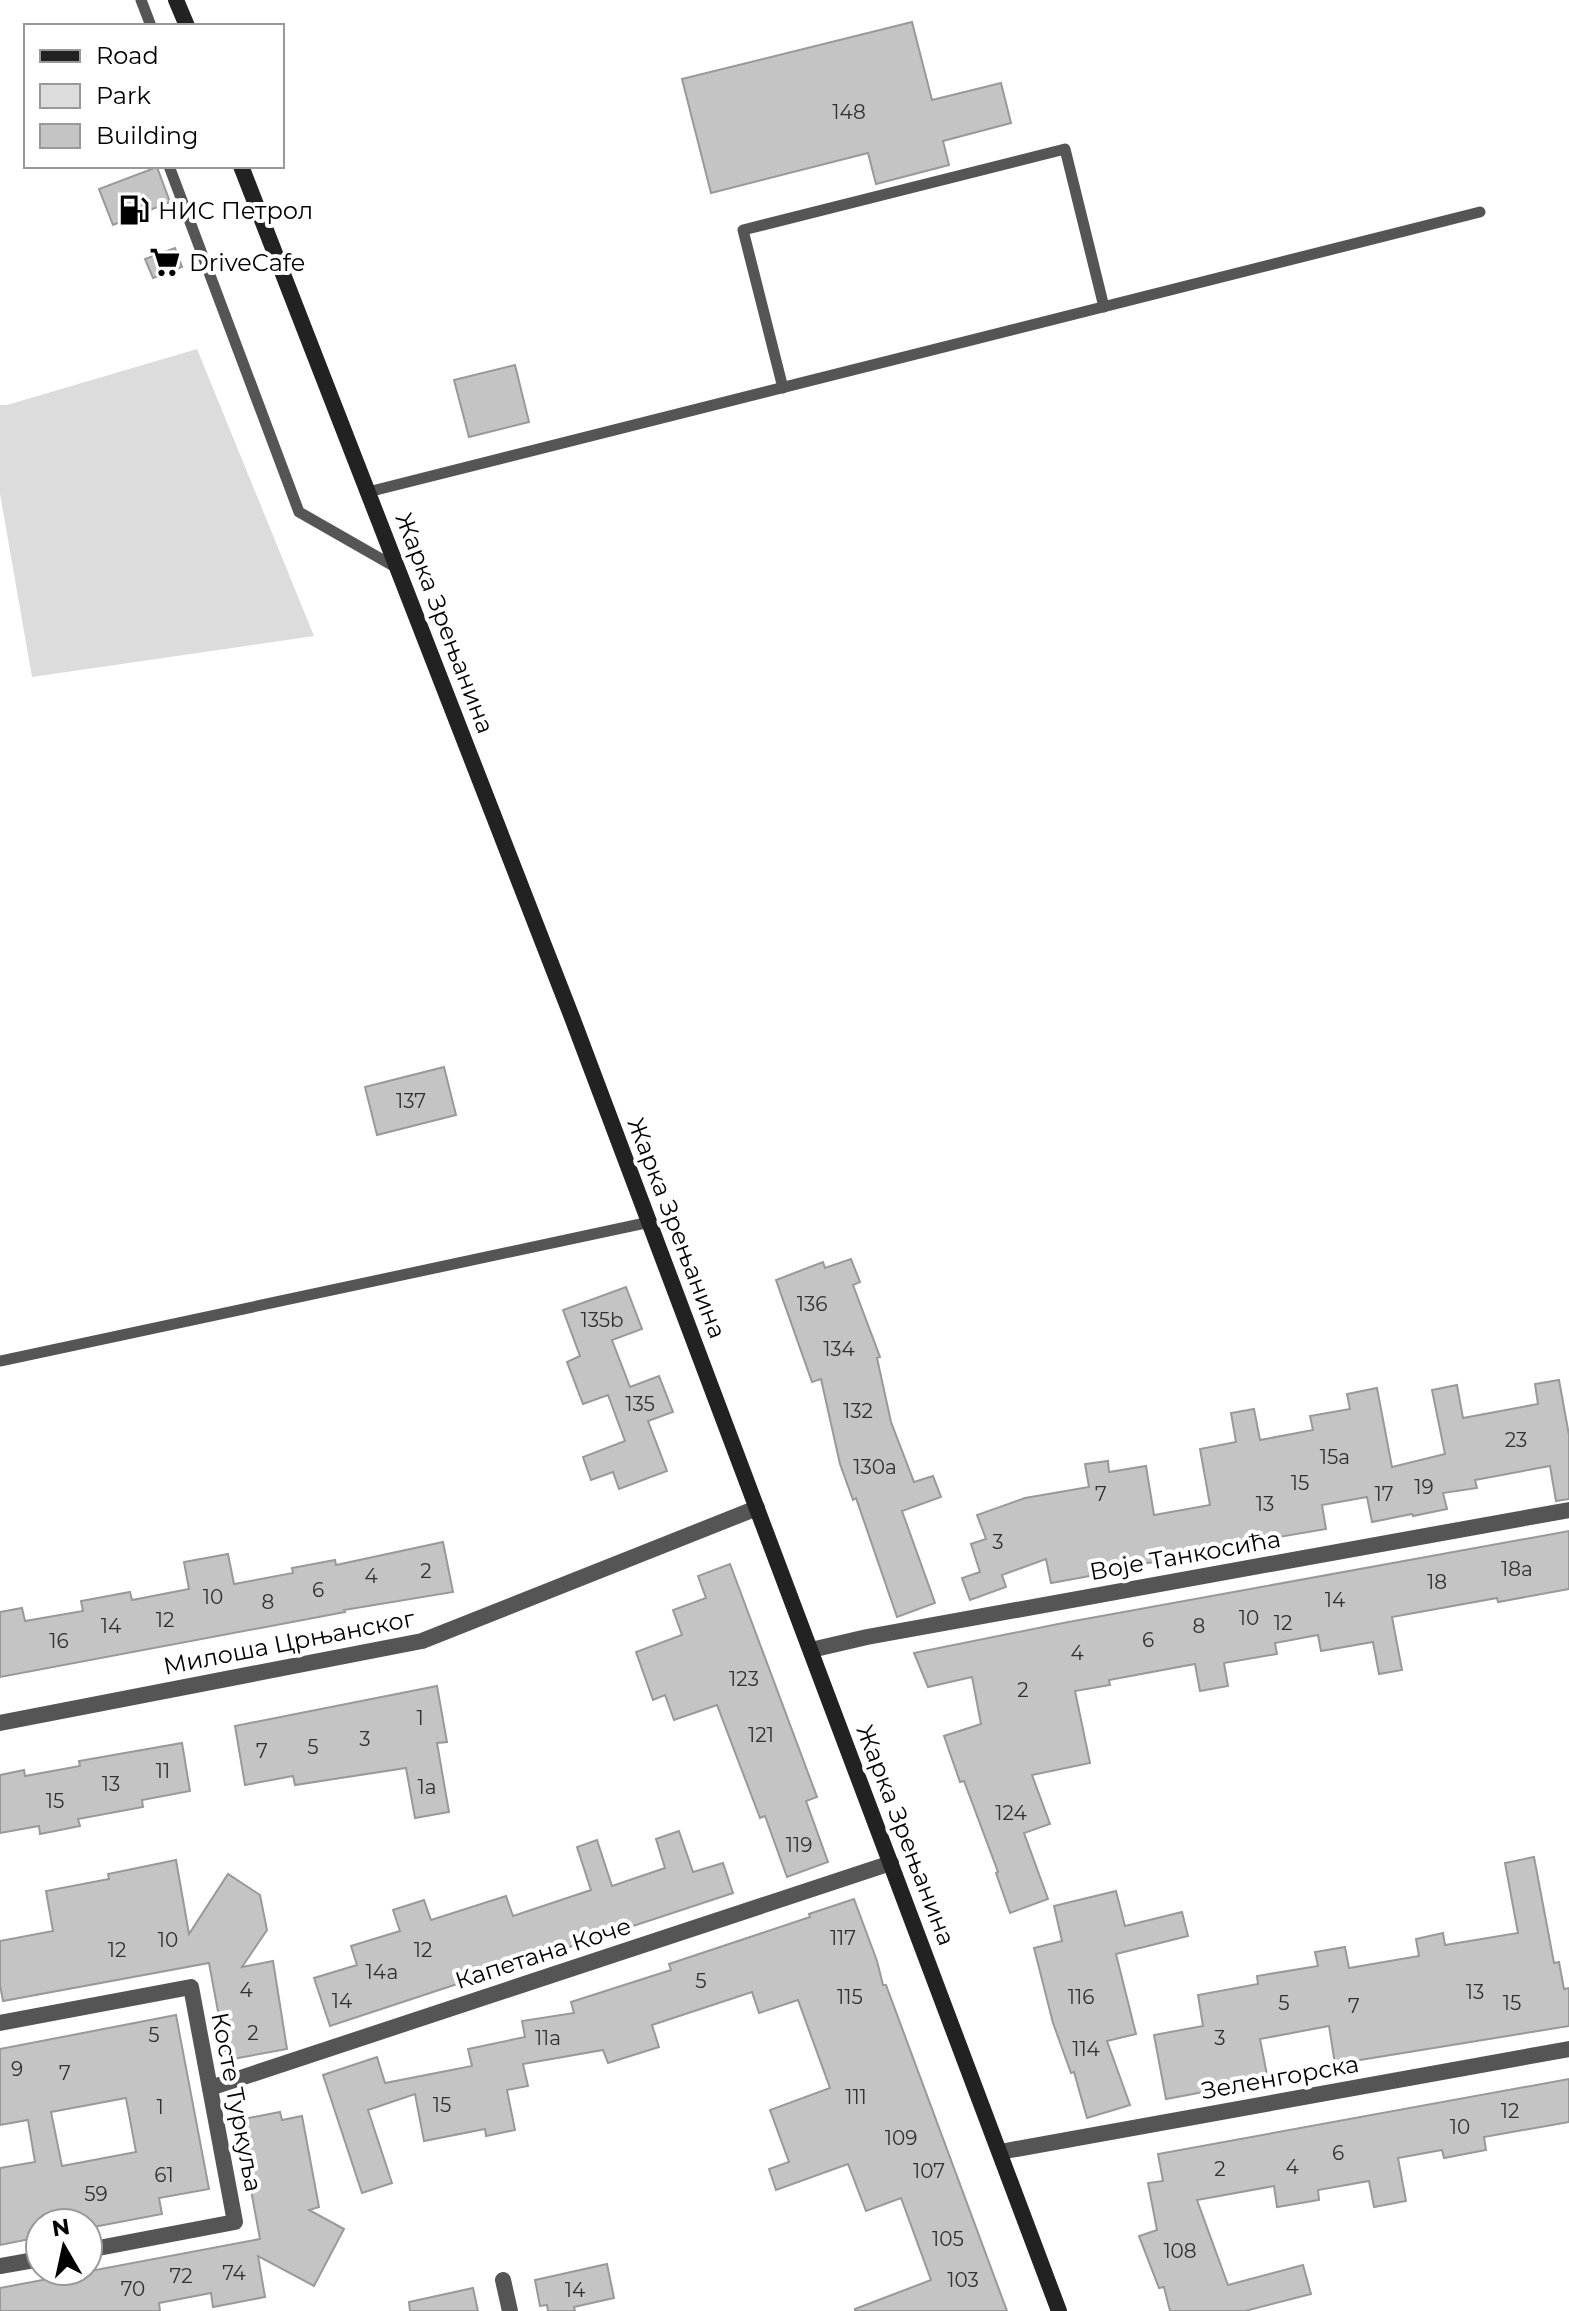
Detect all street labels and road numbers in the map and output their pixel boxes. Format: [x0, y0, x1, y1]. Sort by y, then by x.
street label: Жарка Зрењанина [390, 509, 500, 737]
street label: Жарка Зрењанина [622, 1114, 732, 1342]
street label: Воје Танкосића [1087, 1524, 1283, 1586]
street label: Милоша Црњанског [161, 1603, 418, 1681]
street label: Жарка Зрењанина [851, 1721, 961, 1949]
street label: Капетана Коче [451, 1911, 635, 1995]
street label: Косте Туркуља [205, 2010, 269, 2194]
street label: Зеленгорска [1199, 2049, 1361, 2105]

